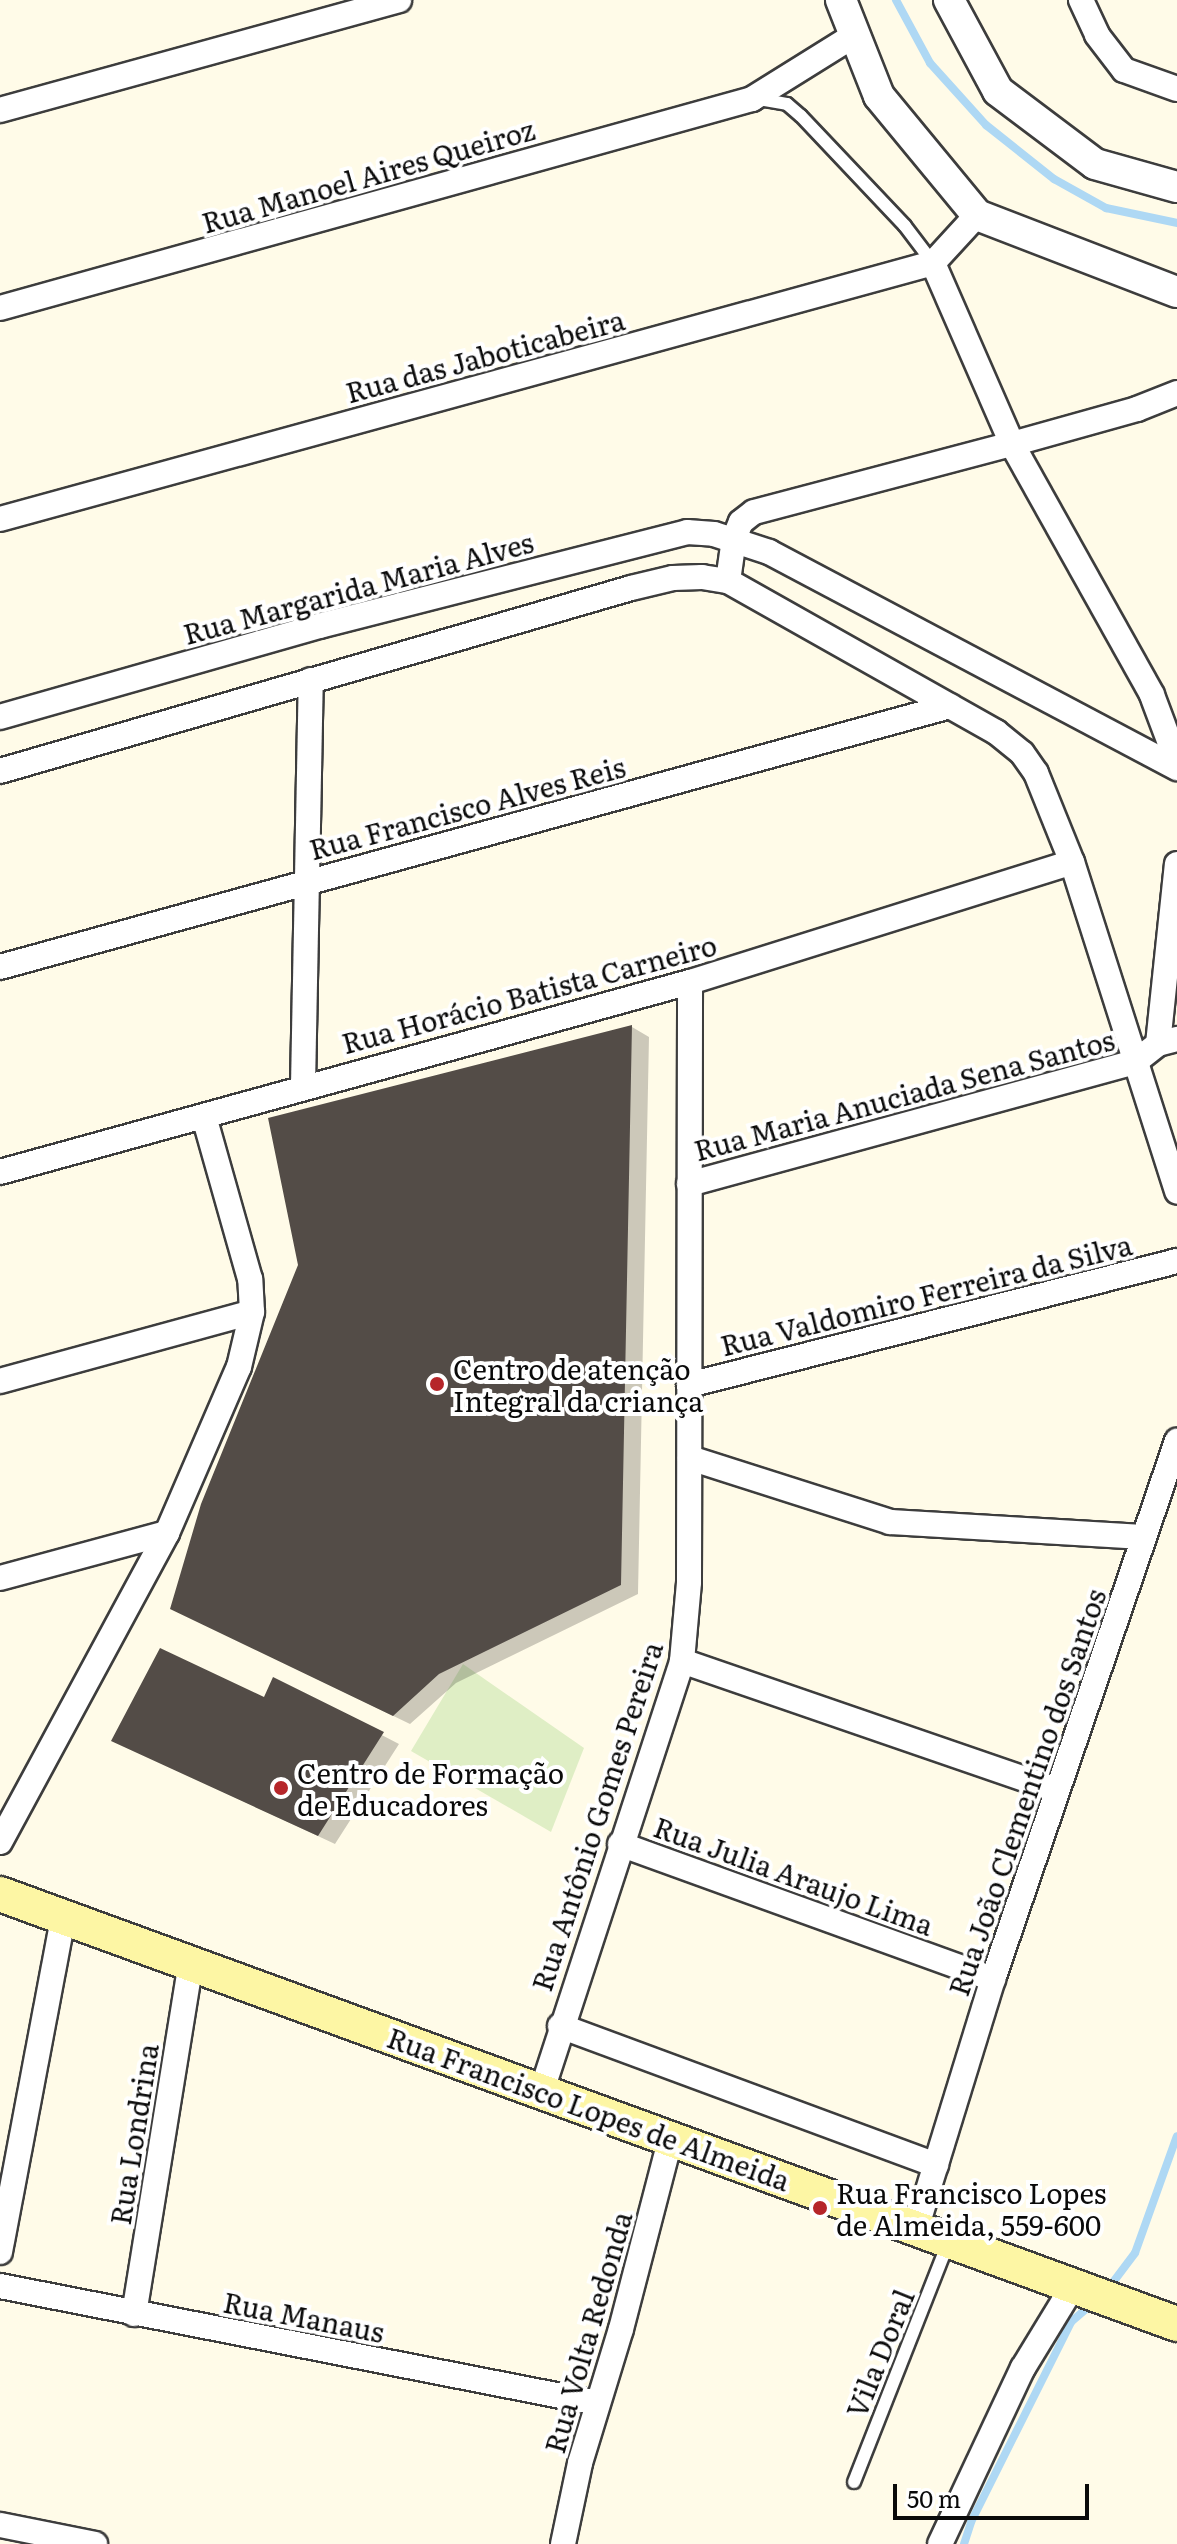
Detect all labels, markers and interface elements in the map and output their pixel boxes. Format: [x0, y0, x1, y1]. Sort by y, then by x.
street label: Rua Manoel Aires Queiroz [198, 111, 538, 239]
street label: Rua das Jaboticabeira [342, 302, 628, 408]
street label: Rua Margarida Maria Alves [179, 524, 537, 650]
street label: Rua Francisco Alves Reis [305, 749, 629, 865]
street label: Rua Horácio Batista Carneiro [338, 927, 720, 1059]
street label: Rua Maria Anuciada Sena Santos [690, 1022, 1118, 1166]
street label: Rua Valdomiro Ferreira da Silva [717, 1227, 1135, 1361]
place label: Centro de atenção Integral da criança [453, 1351, 703, 1417]
marker: Centro de atenção Integral da criança [428, 1375, 446, 1393]
street label: Rua João Clementino dos Santos [940, 1584, 1112, 2000]
street label: Rua Antônio Gomes Pereira [524, 1637, 668, 1995]
place label: Centro de Formação de Educadores [297, 1755, 564, 1821]
marker: Centro de Formação de Educadores [272, 1779, 290, 1797]
street label: Rua Julia Araujo Lima [650, 1809, 938, 1941]
street label: Rua Francisco Lopes de Almeida [383, 2019, 795, 2197]
street label: Rua Londrina [102, 2041, 164, 2227]
place label: Rua Francisco Lopes de Almeida, 559-600 [836, 2175, 1106, 2241]
marker: Rua Francisco Lopes de Almeida, 559-600 [811, 2199, 829, 2217]
street label: Rua Volta Redonda [536, 2207, 638, 2457]
street label: Rua Manaus [221, 2284, 387, 2348]
street label: Vila Doral [838, 2284, 920, 2422]
scale bar [897, 2468, 1093, 2518]
text: 50 m [907, 2480, 961, 2515]

